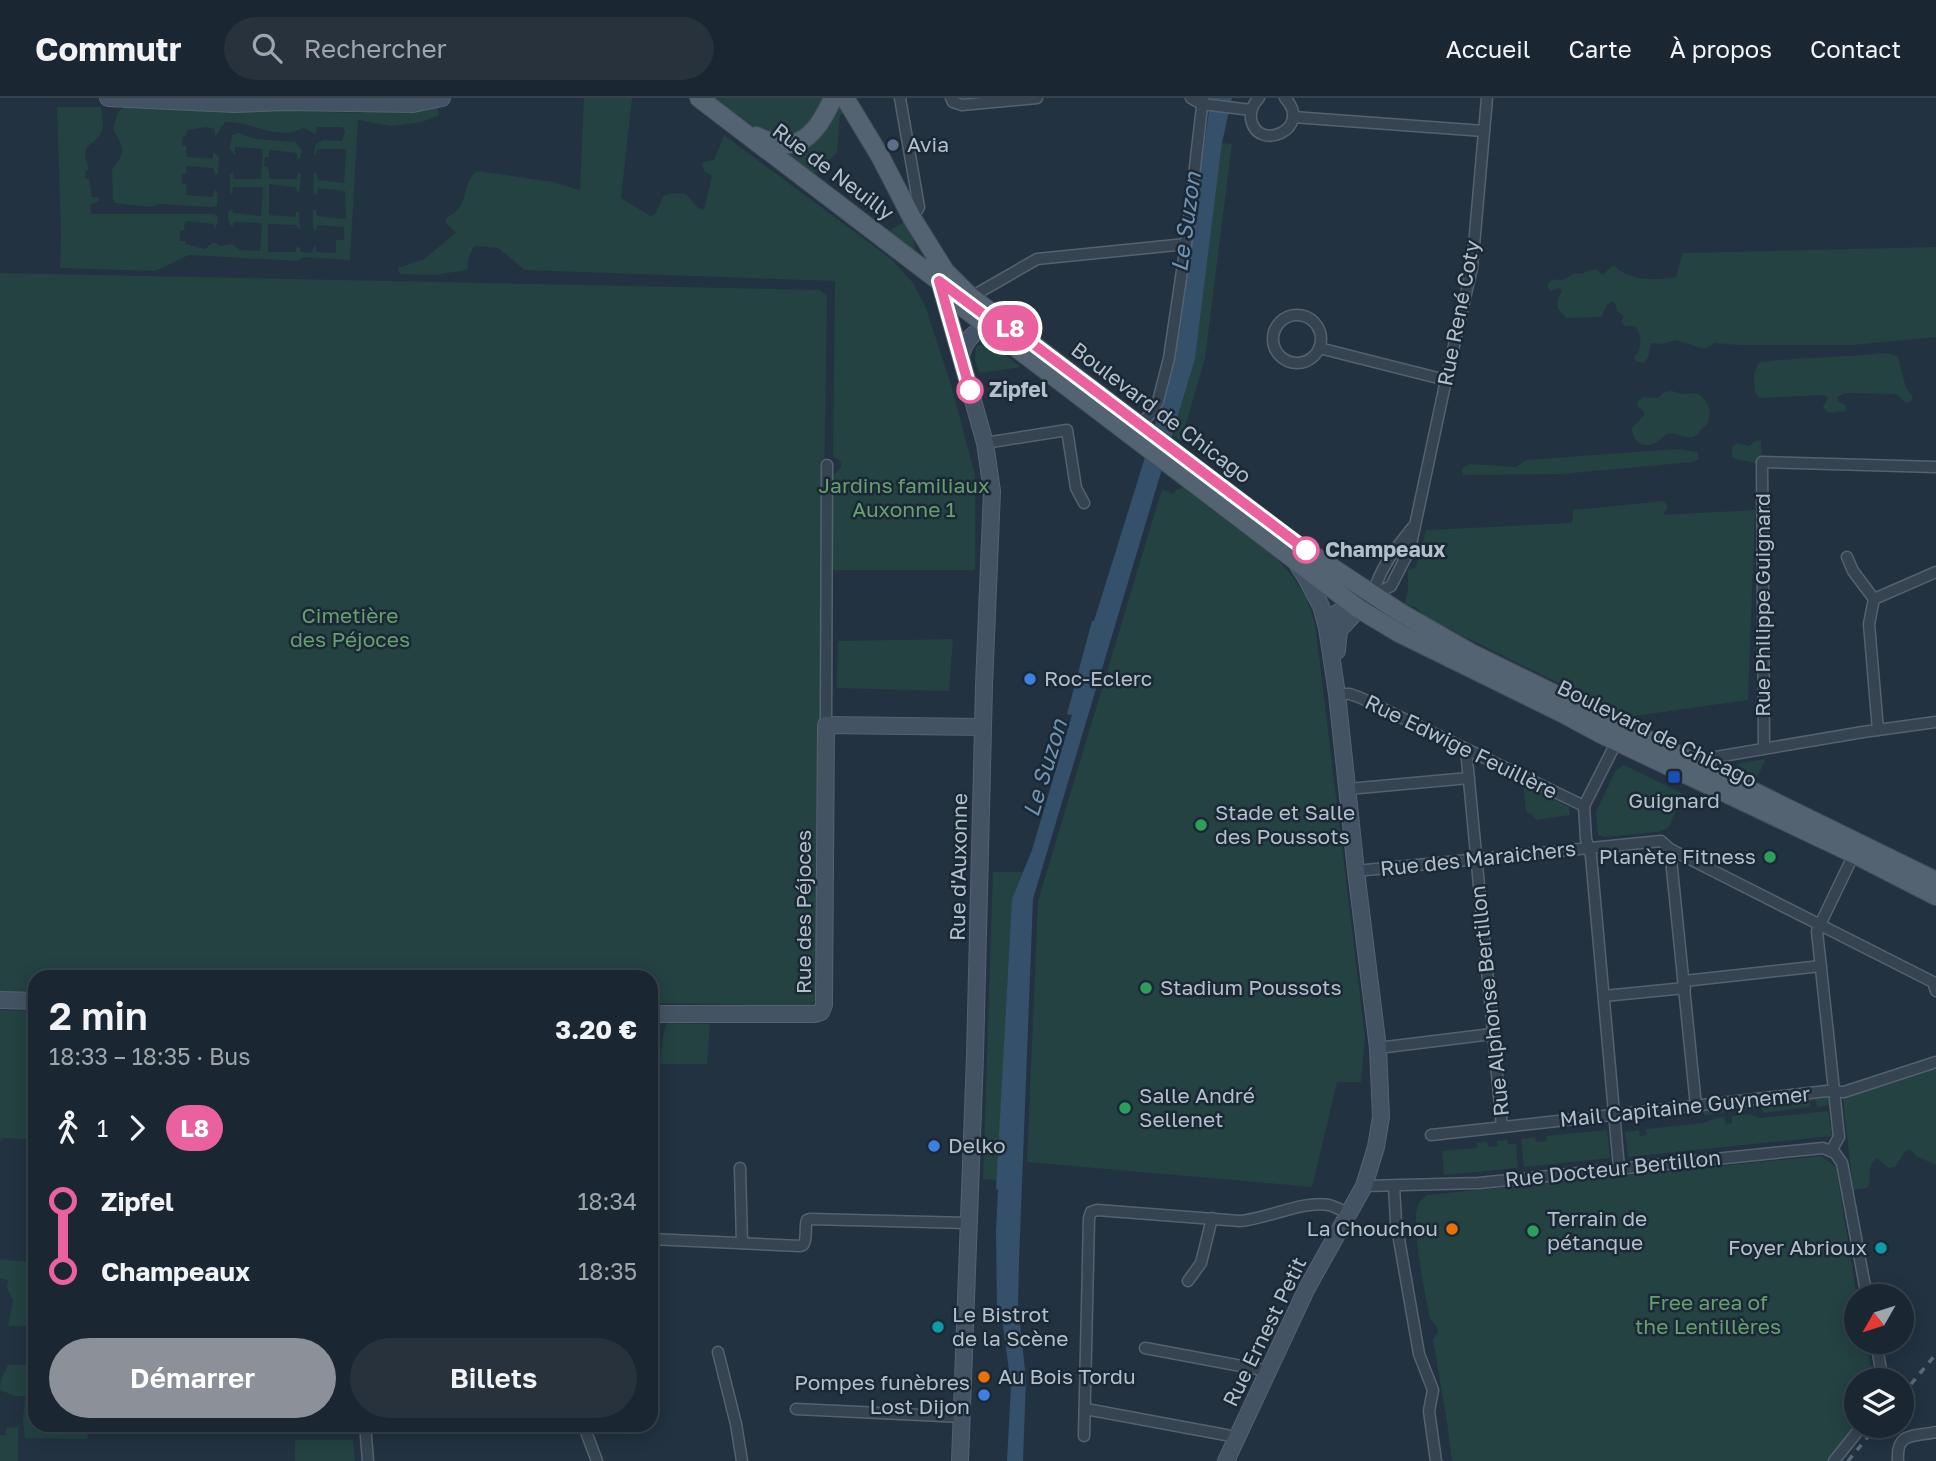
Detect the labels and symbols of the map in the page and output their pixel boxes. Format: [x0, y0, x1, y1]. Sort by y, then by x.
street label: Rue de Neuilly [768, 117, 900, 226]
place label: Avia [907, 131, 949, 157]
marker: Avia [885, 137, 901, 153]
water label: Le Suzon [1164, 169, 1206, 273]
street label: Rue René Coty [1431, 237, 1485, 388]
line badge: L8 [978, 305, 1042, 351]
street label: Boulevard de Chicago [1066, 336, 1257, 488]
place label: Zipfel [989, 376, 1048, 402]
marker: Zipfel [957, 377, 983, 403]
park label: Jardins familiaux Auxonne 1 [818, 472, 990, 522]
street label: Rue Philippe Guignard [1749, 493, 1775, 717]
place label: Champeaux [1325, 536, 1445, 562]
marker: Champeaux [1293, 537, 1319, 563]
park label: Cimetière des Péjoces [290, 602, 410, 652]
place label: Roc-Eclerc [1044, 665, 1152, 691]
marker: Roc-Eclerc [1022, 671, 1038, 687]
street label: Boulevard de Chicago [1553, 673, 1761, 793]
street label: Rue Edwige Feuillère [1361, 688, 1562, 804]
water label: Le Suzon [1016, 715, 1072, 820]
marker: Guignard [1666, 769, 1682, 785]
place label: Guignard [1628, 787, 1720, 813]
street label: Rue d'Auxonne [944, 793, 972, 941]
place label: Stade et Salle des Poussots [1215, 799, 1355, 849]
marker: Stade et Salle des Poussots [1193, 817, 1209, 833]
street label: Rue des Péjoces [790, 830, 816, 994]
street label: Rue des Maraichers [1379, 835, 1577, 881]
place label: Planète Fitness [1599, 843, 1756, 869]
marker: Planète Fitness [1762, 849, 1778, 865]
street label: Rue Alphonse Bertillon [1464, 884, 1514, 1118]
place label: Stadium Poussots [1160, 974, 1342, 1000]
marker: Stadium Poussots [1138, 980, 1154, 996]
street label: Mail Capitaine Guynemer [1558, 1080, 1811, 1132]
place label: Salle André Sellenet [1139, 1082, 1255, 1132]
marker: Salle André Sellenet [1117, 1100, 1133, 1116]
place label: Delko [948, 1132, 1006, 1158]
marker: Delko [926, 1138, 942, 1154]
street label: Rue Docteur Bertillon [1504, 1144, 1722, 1192]
place label: Terrain de pétanque [1547, 1205, 1647, 1255]
place label: La Chouchou [1307, 1215, 1438, 1241]
marker: La Chouchou [1444, 1221, 1460, 1237]
marker: Terrain de pétanque [1525, 1223, 1541, 1239]
place label: Foyer Abrioux [1728, 1234, 1867, 1260]
marker: Foyer Abrioux [1873, 1240, 1889, 1256]
street label: Rue Ernest Petit [1217, 1253, 1312, 1411]
north arrow [1844, 1284, 1914, 1354]
park label: Free area of the Lentillères [1635, 1289, 1781, 1339]
place label: Le Bistrot de la Scène [952, 1301, 1068, 1351]
marker: Le Bistrot de la Scène [930, 1319, 946, 1335]
place label: Au Bois Tordu [998, 1363, 1136, 1389]
place label: Pompes funèbres Lost Dijon [794, 1369, 970, 1419]
marker: Au Bois Tordu [976, 1369, 992, 1385]
marker: Pompes funèbres Lost Dijon [976, 1387, 992, 1403]

